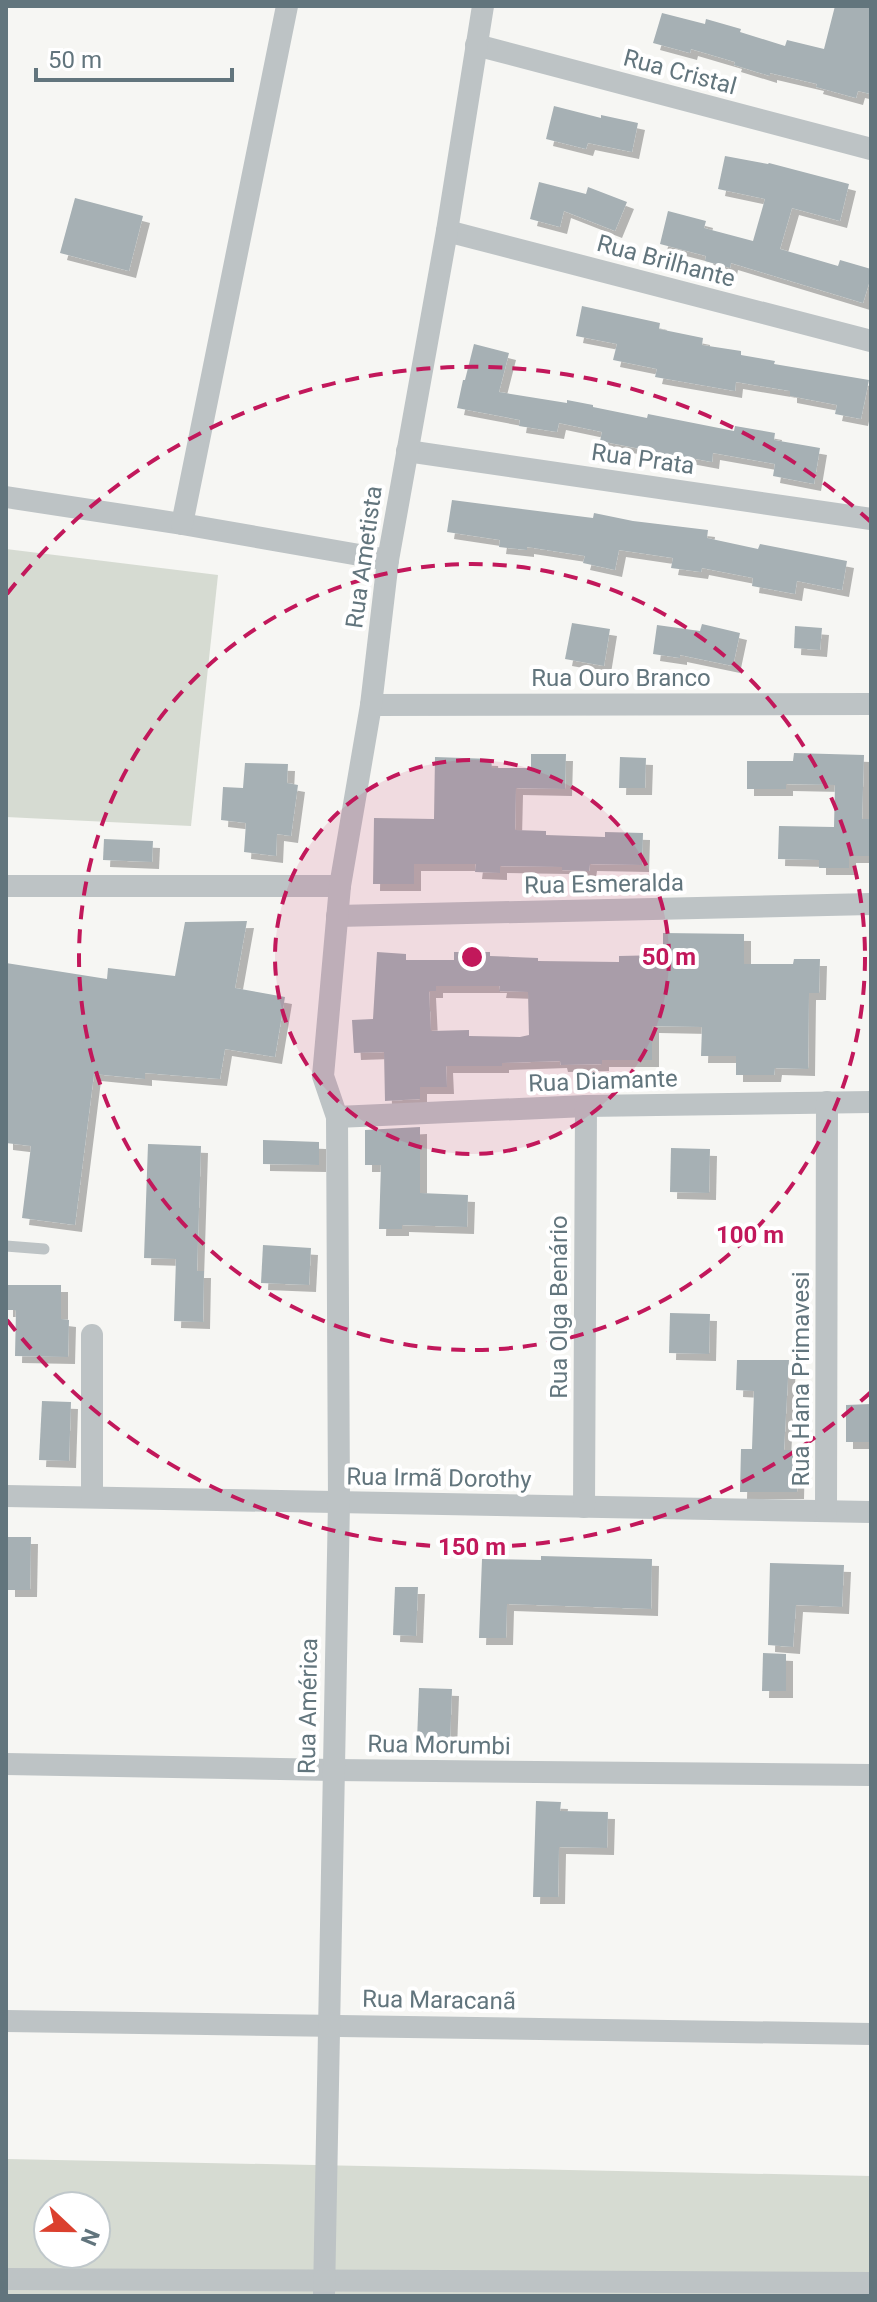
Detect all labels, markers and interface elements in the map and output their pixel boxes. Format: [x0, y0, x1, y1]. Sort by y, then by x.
scale bar [36, 32, 232, 82]
street label: Rua Cristal [620, 43, 740, 101]
text: 50 m [48, 46, 102, 74]
street label: Rua Brilhante [594, 229, 738, 293]
street label: Rua Prata [590, 438, 696, 480]
street label: Rua Ametista [340, 484, 388, 630]
street label: Rua Ouro Branco [531, 664, 711, 692]
street label: Rua Esmeralda [524, 869, 684, 899]
centre of rings [458, 943, 486, 971]
text: 50 m [642, 943, 696, 971]
street label: Rua Diamante [528, 1064, 678, 1098]
street label: Rua Olga Benário [545, 1215, 573, 1399]
text: 100 m [716, 1221, 784, 1249]
street label: Rua Hana Primavesi [787, 1272, 815, 1486]
street label: Rua Irmã Dorothy [346, 1462, 532, 1494]
text: 150 m [438, 1533, 506, 1561]
street label: Rua América [293, 1638, 323, 1774]
street label: Rua Morumbi [367, 1730, 511, 1760]
street label: Rua Maracanã [362, 1985, 516, 2015]
north arrow [32, 2190, 112, 2270]
text: N [76, 2225, 105, 2249]

